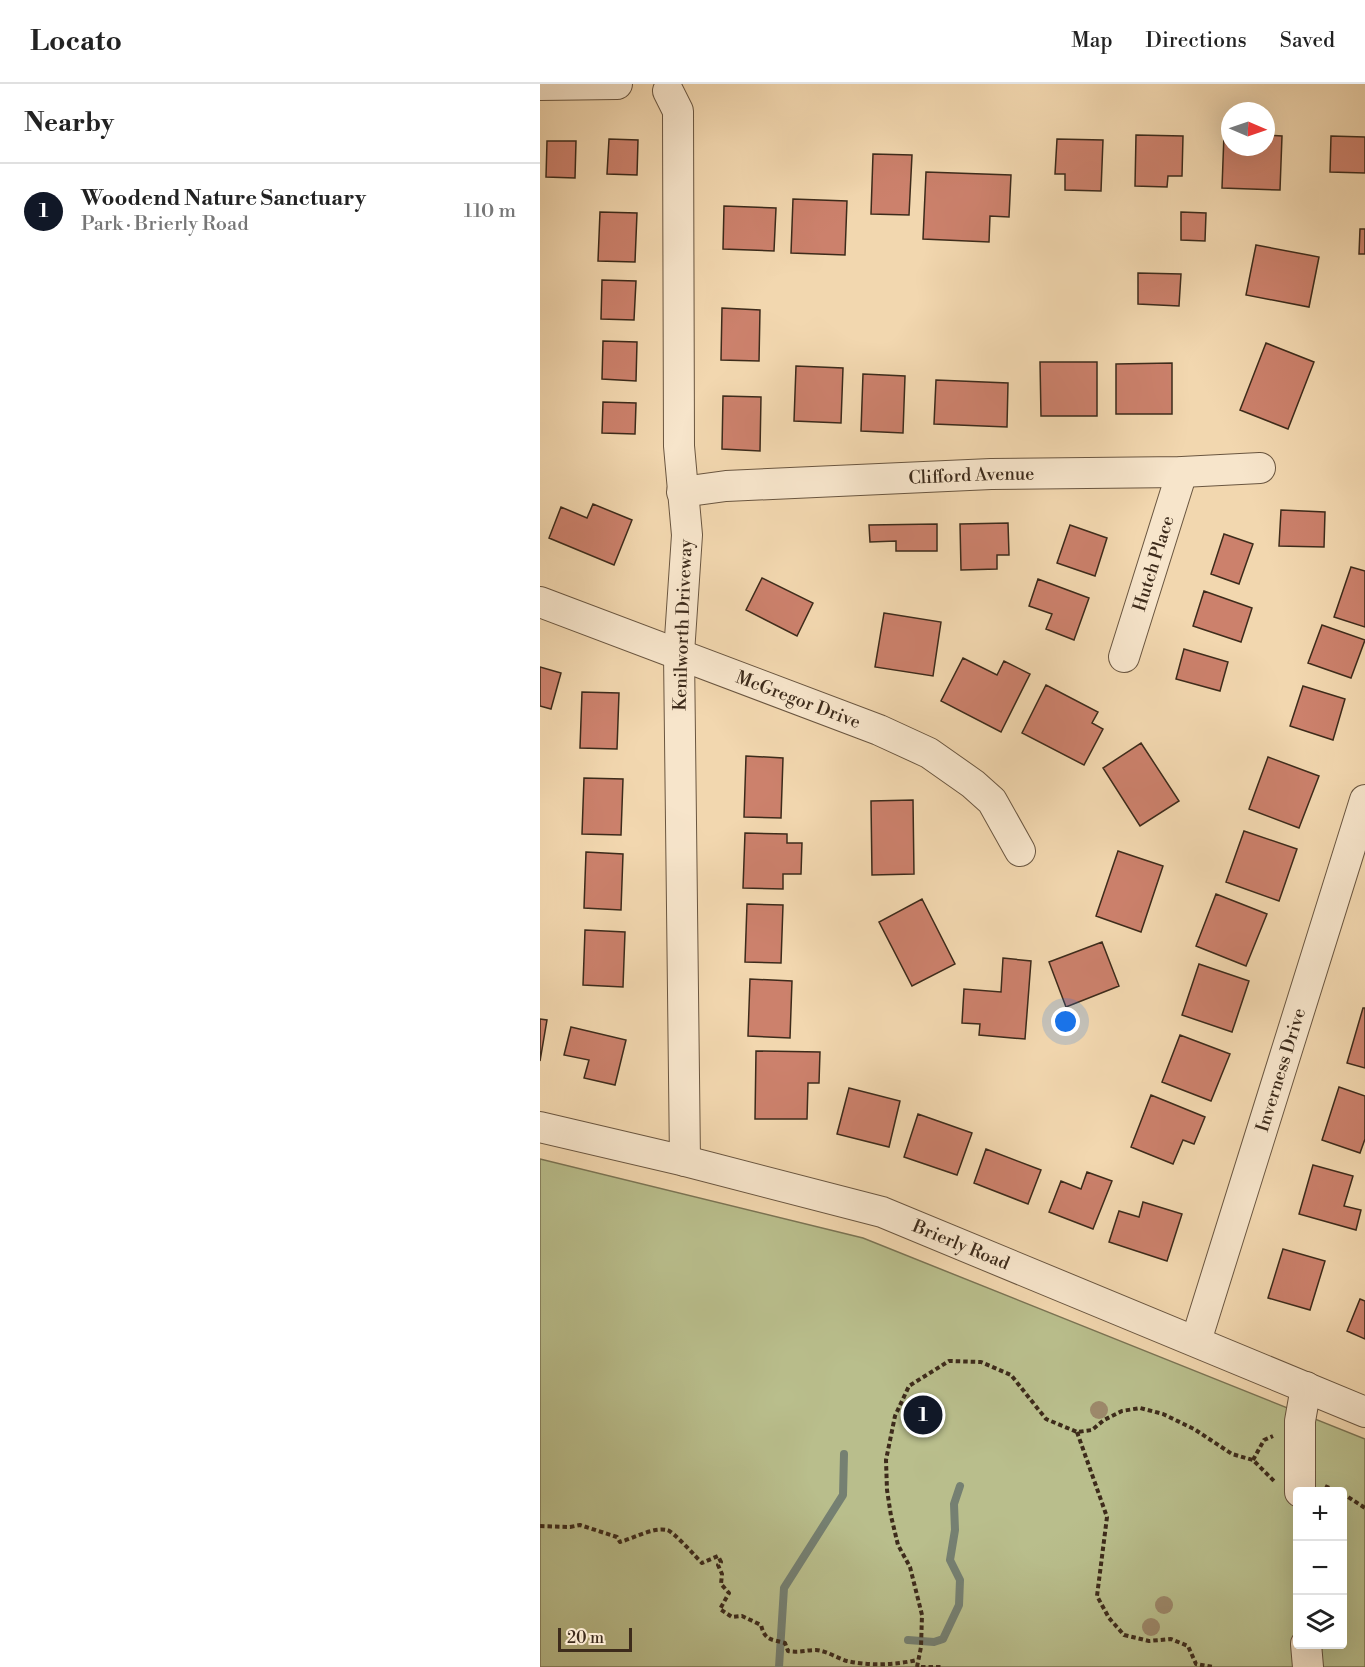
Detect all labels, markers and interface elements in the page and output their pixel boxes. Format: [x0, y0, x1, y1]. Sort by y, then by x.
text: Locato [30, 24, 122, 59]
text: Map [1071, 28, 1113, 54]
text: Directions [1146, 28, 1247, 54]
text: Saved [1280, 28, 1335, 54]
north arrow [1221, 102, 1275, 156]
text: Nearby [24, 107, 114, 139]
text: Woodend Nature Sanctuary [81, 185, 366, 212]
text: 1 [39, 199, 48, 224]
text: 110 m [464, 199, 516, 224]
text: Park · Brierly Road [81, 212, 249, 237]
street label: Clifford Avenue [908, 462, 1034, 489]
street label: Hutch Place [1128, 513, 1179, 614]
street label: Kenilworth Driveway [669, 539, 697, 711]
street label: McGregor Drive [732, 665, 864, 734]
street label: Inverness Drive [1251, 1005, 1311, 1135]
your location [1051, 1007, 1080, 1036]
street label: Brierly Road [908, 1214, 1014, 1275]
pin: 1 [904, 1392, 943, 1438]
map controls [1293, 1487, 1347, 1649]
button: + [1293, 1487, 1347, 1541]
button: − [1293, 1541, 1347, 1595]
button: layers [1293, 1595, 1347, 1649]
scale bar [558, 1625, 632, 1652]
text: 20 m [567, 1628, 604, 1648]

